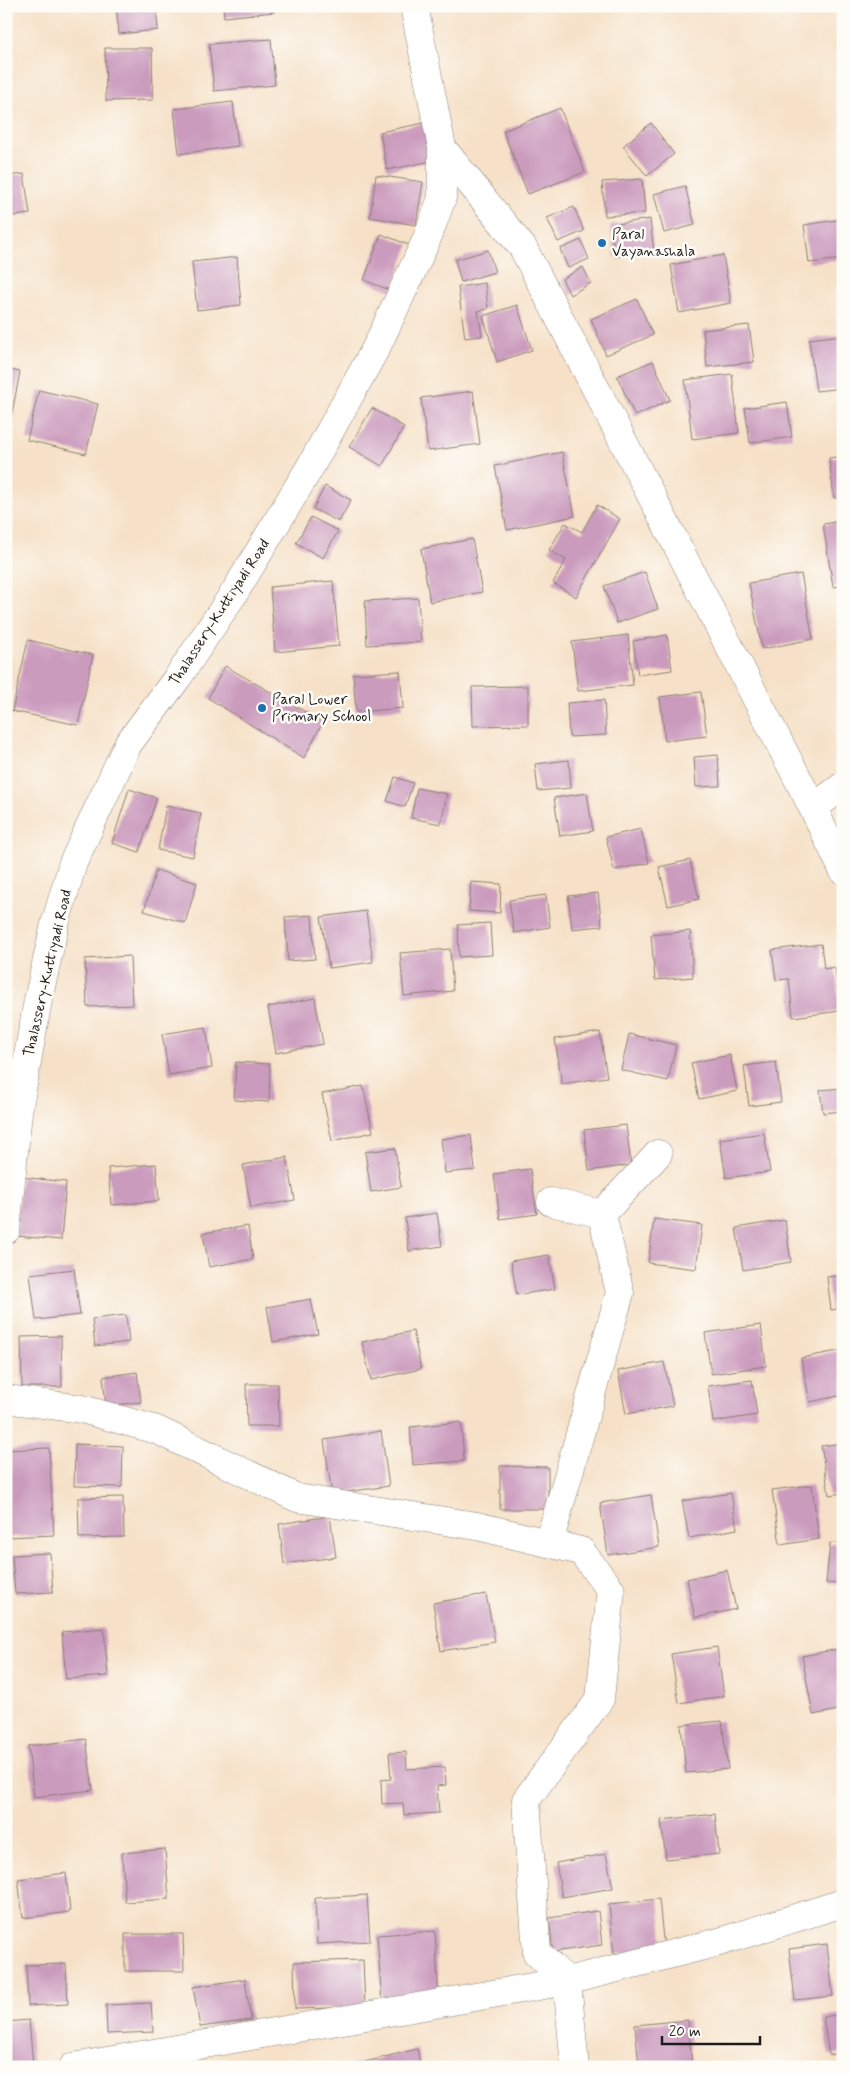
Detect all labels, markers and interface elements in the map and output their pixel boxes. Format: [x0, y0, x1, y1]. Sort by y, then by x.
place label: Paral Vayanashala [612, 225, 695, 262]
marker: Paral Vayanashala [596, 237, 608, 249]
street label: Thalassery-Kuttiyadi Road [165, 535, 275, 690]
place label: Paral Lower Primary School [272, 690, 371, 727]
marker: Paral Lower Primary School [256, 702, 268, 714]
street label: Thalassery-Kuttiyadi Road [19, 888, 77, 1059]
scale bar [662, 2013, 759, 2045]
text: 20 m [669, 2022, 701, 2042]

